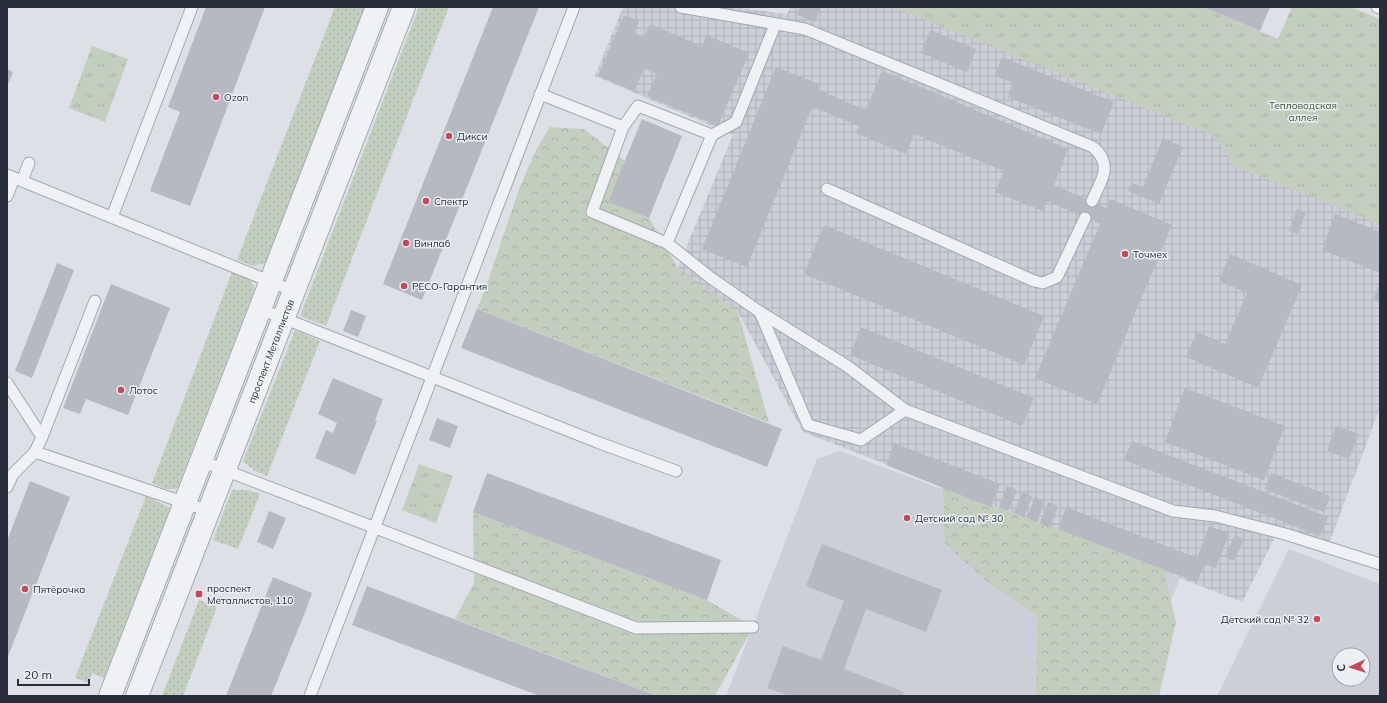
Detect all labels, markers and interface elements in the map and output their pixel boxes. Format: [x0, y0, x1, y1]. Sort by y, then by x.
place label: Ozon [224, 91, 249, 104]
marker: Ozon [211, 92, 221, 102]
park label: Тепловодская аллея [1269, 99, 1337, 124]
place label: Дикси [457, 130, 487, 143]
marker: Дикси [444, 131, 454, 141]
place label: Спектр [434, 195, 468, 208]
marker: Спектр [421, 196, 431, 206]
place label: Винлаб [414, 237, 451, 250]
marker: Винлаб [401, 238, 411, 248]
place label: Точмех [1133, 248, 1168, 261]
marker: Точмех [1120, 249, 1130, 259]
place label: РЕСО-Гарантия [412, 280, 487, 293]
marker: РЕСО-Гарантия [399, 281, 409, 291]
street label: проспект Металлистов [245, 297, 297, 405]
place label: Лотос [129, 384, 158, 397]
marker: Лотос [116, 385, 126, 395]
place label: Детский сад № 30 [915, 512, 1003, 525]
marker: Детский сад № 30 [902, 513, 912, 523]
place label: проспект Металлистов, 110 [207, 582, 293, 607]
place label: Пятёрочка [33, 583, 85, 596]
marker: Пятёрочка [20, 584, 30, 594]
marker: проспект Металлистов, 110 [194, 589, 204, 599]
place label: Детский сад № 32 [1221, 613, 1309, 626]
marker: Детский сад № 32 [1312, 614, 1322, 624]
north arrow [1331, 647, 1371, 687]
scale bar [18, 661, 89, 687]
text: С [1334, 663, 1348, 672]
text: 20 m [24, 667, 52, 682]

